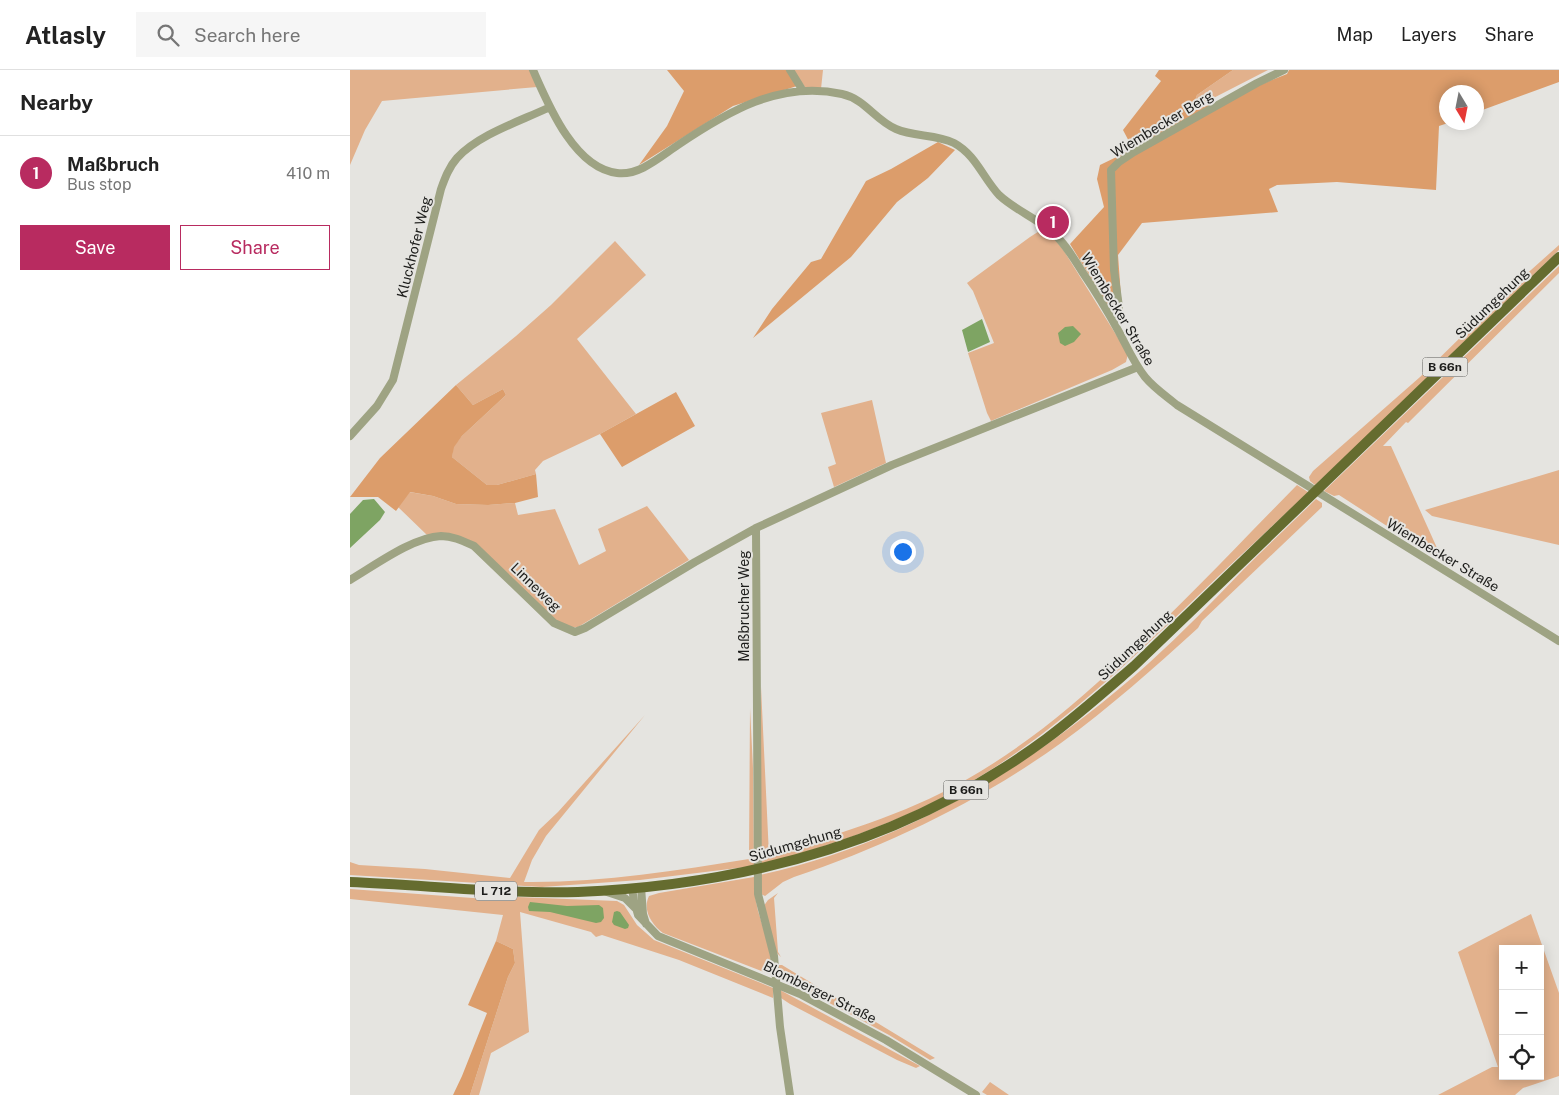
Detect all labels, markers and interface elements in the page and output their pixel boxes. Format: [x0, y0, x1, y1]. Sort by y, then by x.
search box [136, 12, 486, 57]
text: Atlasly [25, 21, 106, 49]
icon: search [154, 21, 182, 49]
text: Search here [194, 24, 301, 46]
text: Map [1337, 24, 1373, 45]
text: Layers [1401, 24, 1457, 45]
text: Share [1485, 24, 1534, 45]
north arrow [1439, 85, 1484, 130]
street label: Wiembecker Berg [1108, 87, 1216, 161]
text: Nearby [20, 90, 93, 115]
text: Maßbruch [67, 153, 159, 175]
text: 1 [33, 164, 39, 183]
text: 410 m [286, 164, 330, 183]
text: Bus stop [67, 175, 131, 194]
street label: Kluckhofer Weg [394, 194, 434, 299]
pin: 1 [1037, 203, 1069, 241]
button: Save [20, 225, 170, 270]
button: Share [180, 225, 330, 270]
street label: Wiembecker Straße [1078, 250, 1158, 368]
street label: Südumgehung [1452, 264, 1532, 342]
road number: B 66n [1422, 358, 1468, 376]
street label: Wiembecker Straße [1384, 515, 1502, 595]
your location [890, 539, 916, 565]
street label: Maßbrucher Weg [736, 550, 752, 662]
street label: Linneweg [508, 559, 564, 615]
street label: Südumgehung [1095, 606, 1176, 683]
road number: B 66n [944, 780, 988, 800]
street label: Südumgehung [747, 823, 843, 865]
road number: L 712 [475, 881, 517, 900]
map controls [1499, 945, 1544, 1080]
button: + [1499, 945, 1544, 990]
street label: Blomberger Straße [761, 958, 879, 1026]
button: − [1499, 990, 1544, 1035]
button: locate [1499, 1035, 1544, 1080]

